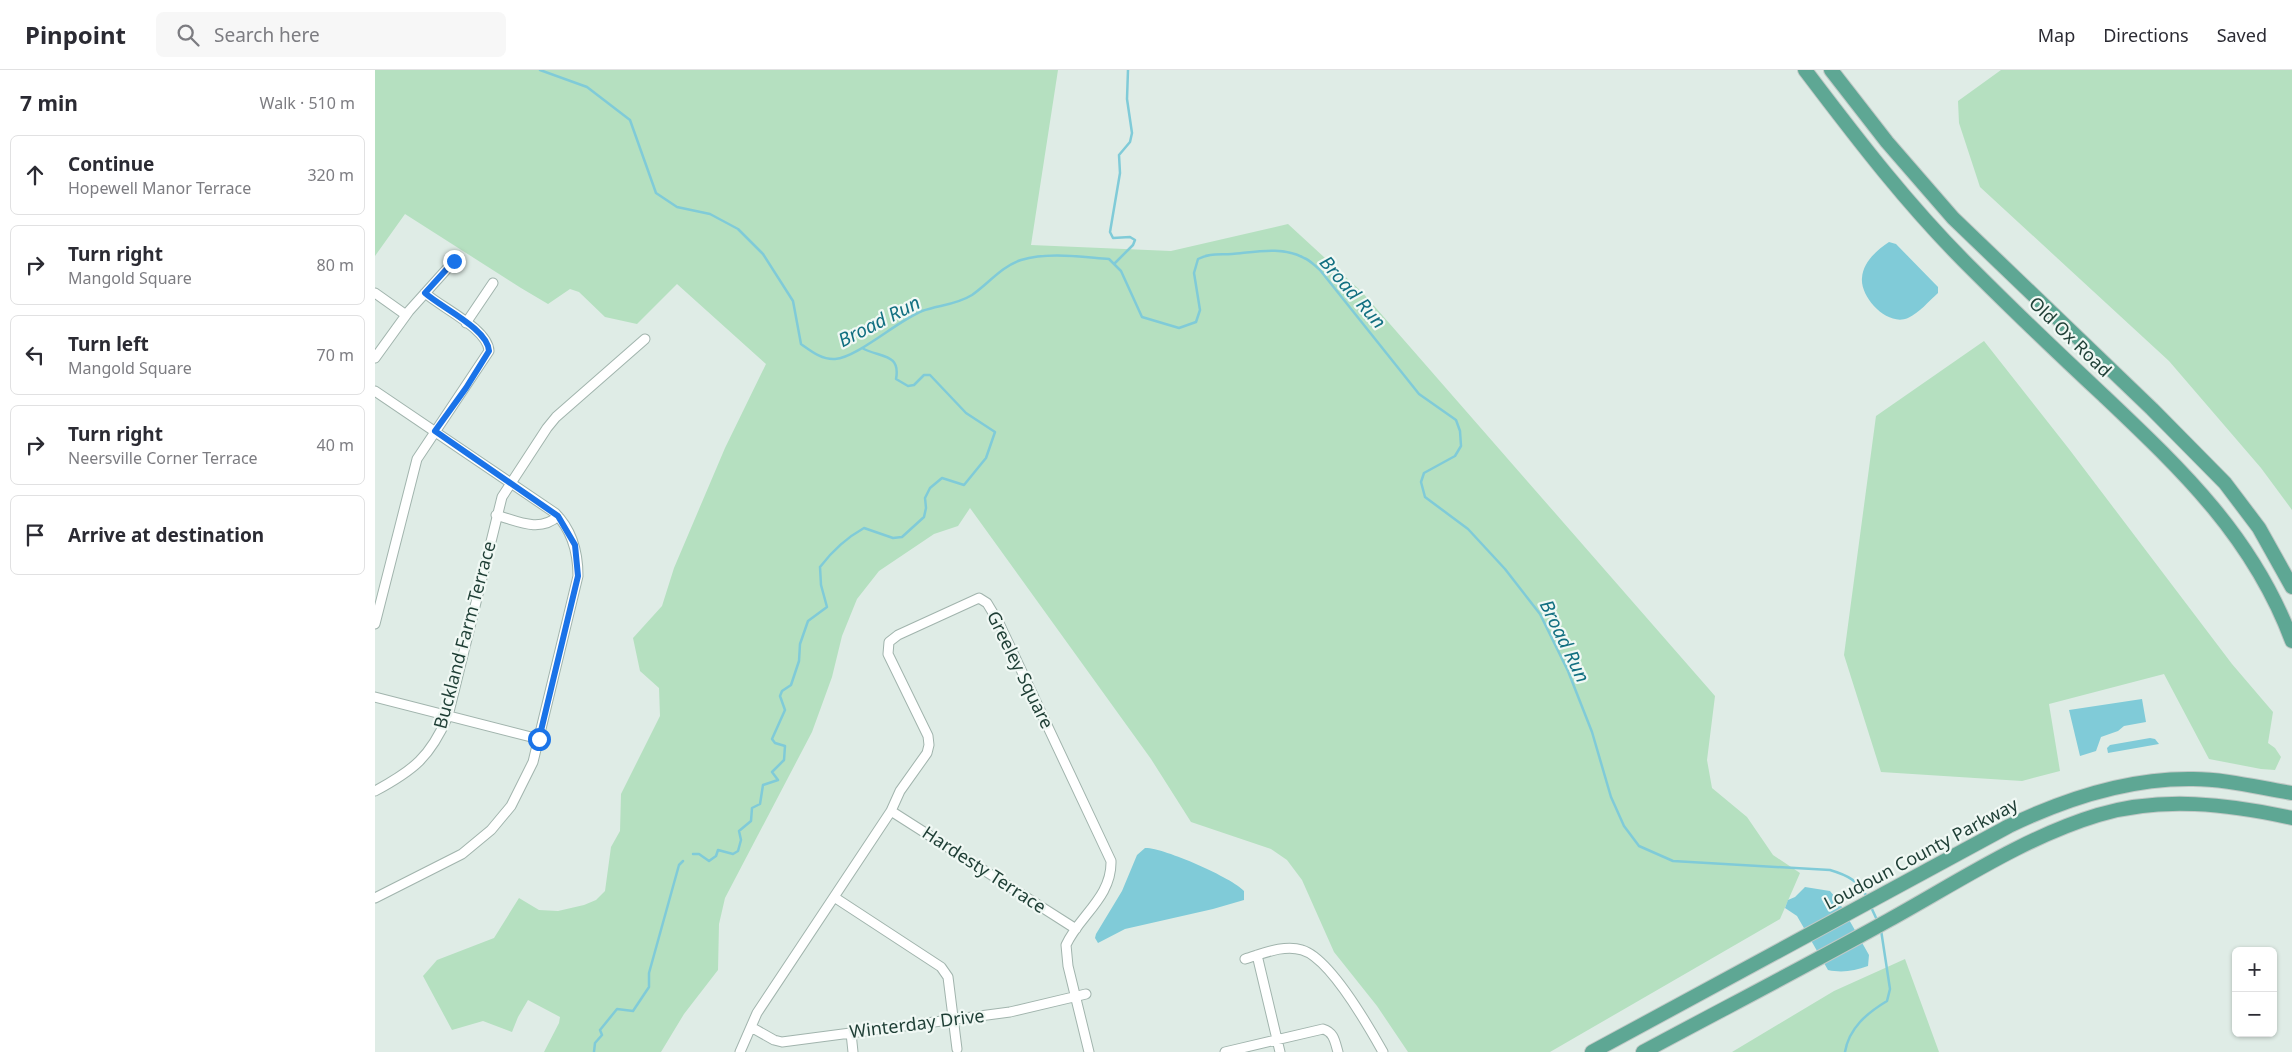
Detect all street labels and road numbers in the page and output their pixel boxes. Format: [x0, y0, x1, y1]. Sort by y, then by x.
street label: Old Ox Road [2024, 291, 2117, 382]
street label: Buckland Farm Terrace [427, 538, 501, 731]
street label: Greeley Square [982, 607, 1060, 732]
street label: Loudoun County Parkway [1819, 791, 2023, 915]
street label: Hardesty Terrace [918, 820, 1051, 918]
street label: Winterday Drive [848, 1003, 986, 1043]

